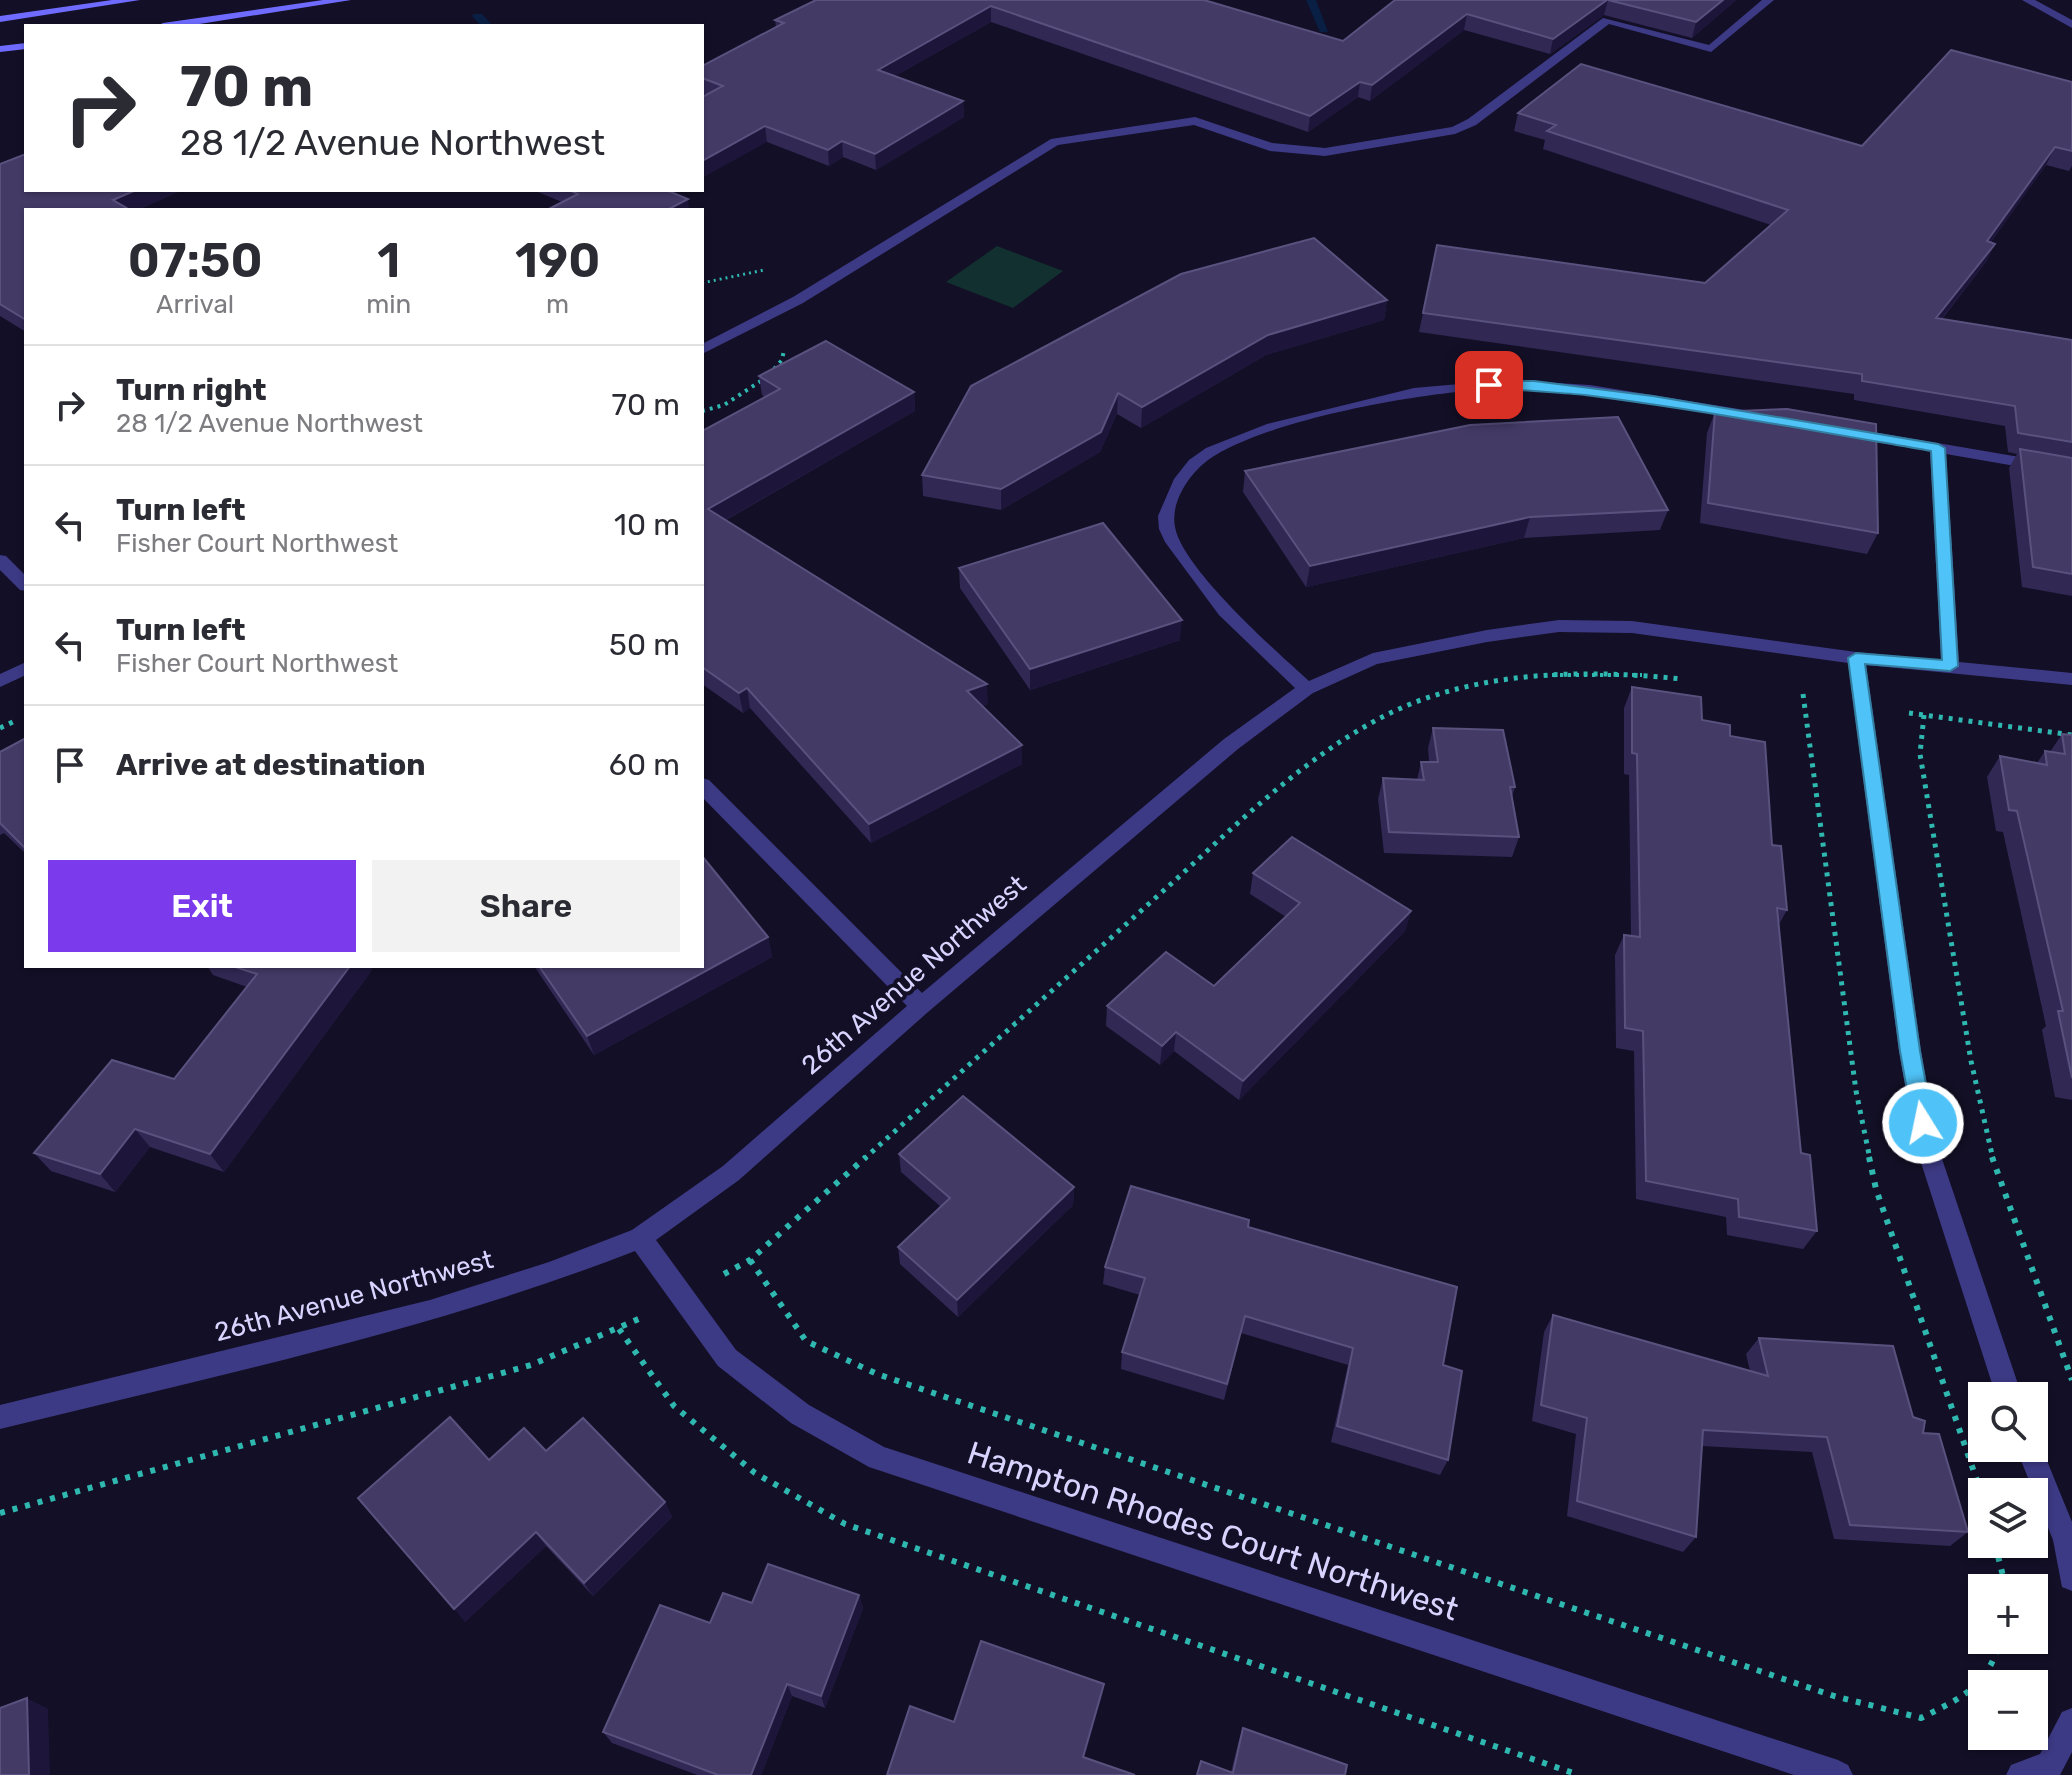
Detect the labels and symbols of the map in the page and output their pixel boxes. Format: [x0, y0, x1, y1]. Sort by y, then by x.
pin [1455, 351, 1523, 419]
street label: 26th Avenue Northwest [795, 869, 1033, 1081]
position arrow [1881, 1081, 1965, 1165]
street label: 26th Avenue Northwest [211, 1244, 497, 1348]
street label: Hampton Rhodes Court Northwest [963, 1434, 1463, 1628]

